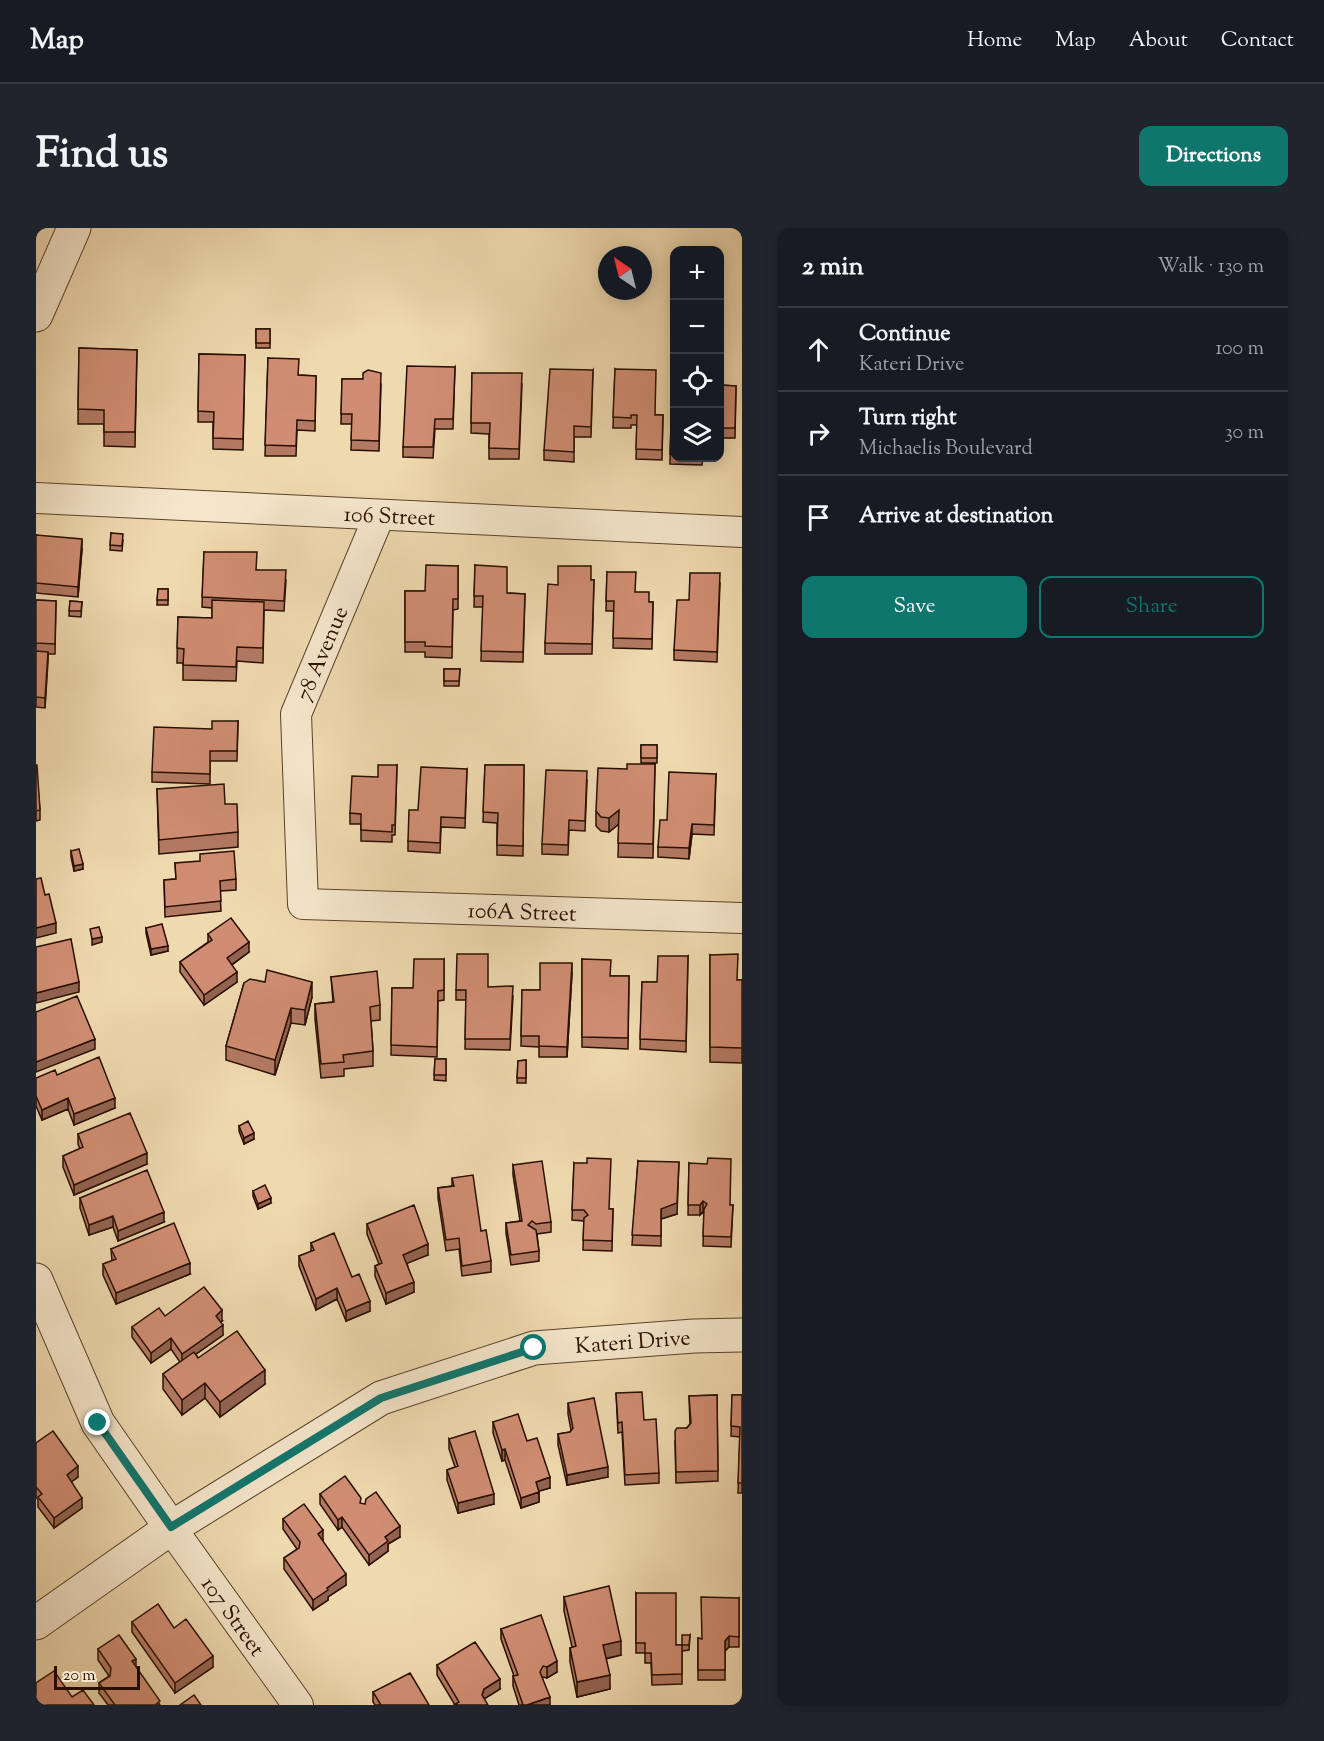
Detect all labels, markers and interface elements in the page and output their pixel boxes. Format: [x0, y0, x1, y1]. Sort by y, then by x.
text: Map [30, 21, 84, 61]
text: Home [967, 26, 1022, 56]
text: Map [1055, 26, 1096, 56]
text: About [1129, 26, 1188, 56]
text: Contact [1221, 26, 1294, 56]
text: Find us [36, 126, 168, 186]
button: Directions [1139, 126, 1288, 186]
north arrow [598, 246, 652, 300]
map controls [670, 246, 724, 462]
button: + [670, 246, 724, 300]
text: 2 min [802, 249, 864, 286]
text: Walk · 130 m [1157, 253, 1264, 282]
button: − [670, 300, 724, 354]
text: Continue [859, 319, 950, 351]
icon: ahead [802, 333, 835, 366]
text: 100 m [1215, 335, 1264, 364]
text: Kateri Drive [859, 351, 964, 380]
button: locate [670, 354, 724, 408]
text: Turn right [859, 403, 956, 435]
button: layers [670, 408, 724, 462]
icon: right [802, 417, 835, 450]
text: 30 m [1225, 419, 1264, 448]
text: Michaelis Boulevard [859, 435, 1033, 464]
street label: 106 Street [343, 500, 436, 536]
icon: arrive [802, 501, 835, 534]
text: Arrive at destination [859, 501, 1054, 533]
button: Save [802, 576, 1027, 638]
button: Share [1039, 576, 1264, 638]
street label: 78 Avenue [289, 602, 358, 707]
street label: 106A Street [467, 896, 577, 932]
street label: Kateri Drive [574, 1323, 692, 1364]
route start [520, 1334, 546, 1360]
route end [84, 1409, 110, 1435]
street label: 107 Street [192, 1571, 271, 1664]
scale bar [54, 1663, 140, 1690]
text: 20 m [63, 1665, 96, 1688]

